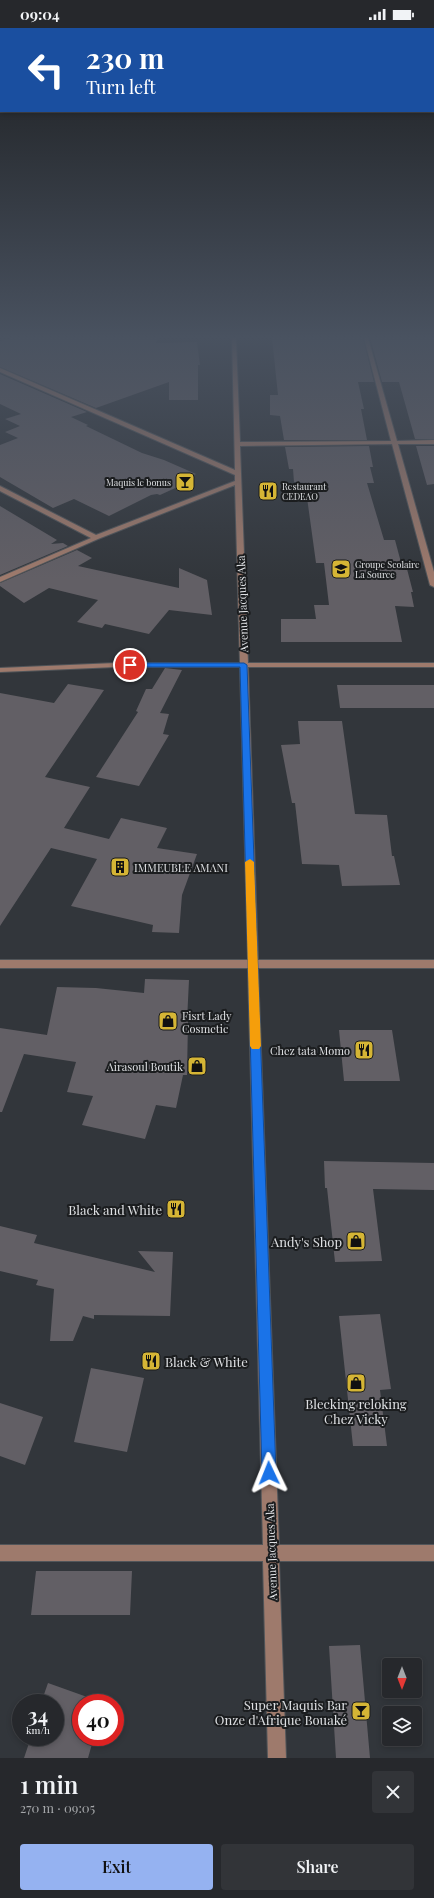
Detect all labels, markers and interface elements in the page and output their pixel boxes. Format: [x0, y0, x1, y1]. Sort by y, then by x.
text: 09:04 [20, 4, 60, 24]
text: 230 m [86, 39, 164, 76]
icon: left [20, 44, 72, 96]
text: Turn left [86, 75, 156, 99]
bar icon: Maquis le bonus [174, 471, 196, 493]
place label: Maquis le bonus [106, 476, 171, 488]
restaurant icon: Restaurant CEDEAO [257, 480, 279, 502]
place label: Restaurant CEDEAO [282, 480, 327, 502]
street label: Avenue Jacques Aka [233, 555, 251, 654]
school or university icon: Groupe Scolaire La Source [330, 558, 352, 580]
place label: Groupe Scolaire La Source [355, 558, 420, 580]
pin [113, 648, 147, 682]
icon: arrive [119, 654, 141, 676]
building icon: IMMEUBLE AMANI [109, 856, 131, 878]
place label: IMMEUBLE AMANI [134, 860, 228, 875]
place label: Fisrt Lady Cosmetic [182, 1008, 232, 1036]
shop icon: Fisrt Lady Cosmetic [157, 1010, 179, 1032]
restaurant icon: Chez tata Momo [353, 1039, 375, 1061]
place label: Chez tata Momo [270, 1043, 350, 1058]
shop icon: Airasoul Boutik [186, 1055, 208, 1077]
place label: Airasoul Boutik [106, 1059, 183, 1074]
restaurant icon: Black and White [165, 1198, 187, 1220]
place label: Black and White [68, 1201, 162, 1218]
shop icon: Andy's Shop [345, 1230, 367, 1252]
place label: Andy's Shop [270, 1233, 342, 1250]
restaurant icon: Black & White [140, 1350, 162, 1372]
place label: Black & White [165, 1353, 248, 1370]
shop icon: Blecking reloking Chez Vicky [345, 1372, 367, 1394]
place label: Blecking reloking Chez Vicky [305, 1395, 407, 1427]
position arrow [248, 1452, 290, 1494]
street label: Avenue Jacques Aka [262, 1503, 280, 1602]
north arrow [382, 1658, 422, 1698]
map controls [382, 1658, 422, 1746]
speed limit sign: 40 [72, 1694, 124, 1746]
place label: Super Maquis Bar Onze d'Afrique Bouaké [215, 1696, 347, 1728]
bar icon: Super Maquis Bar Onze d'Afrique Bouaké [350, 1700, 372, 1722]
text: 34 [28, 1701, 48, 1728]
button: layers [382, 1706, 422, 1746]
text: km/h [26, 1723, 50, 1737]
text: 1 min [20, 1768, 78, 1800]
button: close [372, 1771, 414, 1813]
text: 270 m · 09:05 [20, 1799, 95, 1816]
button: Exit [20, 1844, 213, 1890]
button: Share [221, 1844, 414, 1890]

